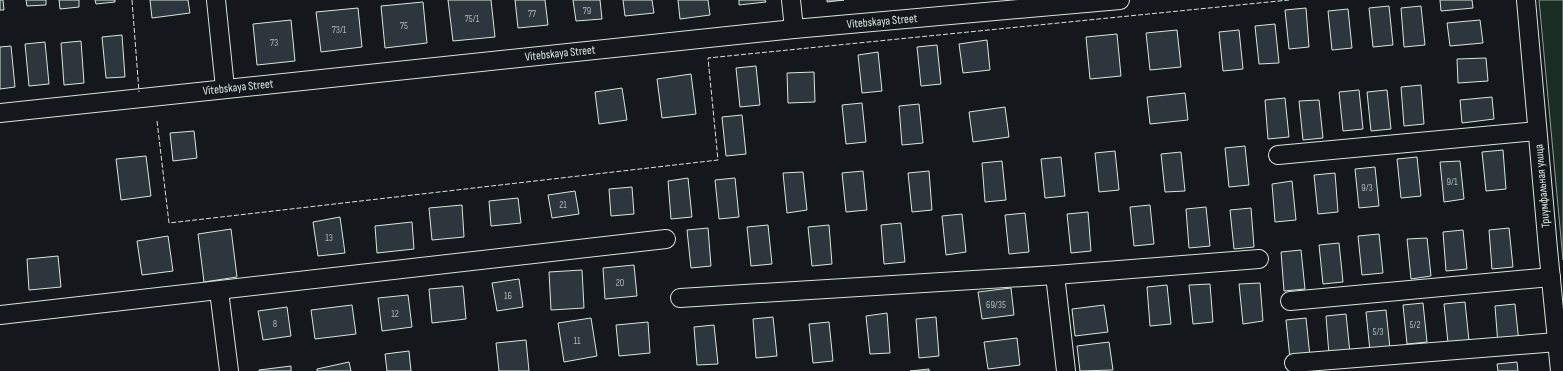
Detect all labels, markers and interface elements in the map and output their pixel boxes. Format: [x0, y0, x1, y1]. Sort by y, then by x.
house number: 79 [583, 5, 591, 17]
house number: 77 [528, 8, 536, 20]
street label: Vitebskaya Street [846, 11, 918, 32]
house number: 75/1 [465, 13, 480, 25]
house number: 75 [400, 20, 408, 32]
house number: 73/1 [332, 24, 347, 36]
house number: 73 [270, 37, 278, 49]
street label: Vitebskaya Street [524, 42, 596, 65]
street label: Vitebskaya Street [202, 76, 274, 99]
street label: Триумфальная улица [1531, 143, 1554, 228]
house number: 9/1 [1447, 176, 1458, 188]
house number: 9/3 [1361, 182, 1373, 194]
house number: 21 [559, 199, 567, 211]
house number: 13 [325, 232, 333, 244]
house number: 20 [616, 277, 624, 289]
house number: 16 [504, 290, 512, 302]
house number: 69/35 [986, 299, 1006, 311]
house number: 12 [391, 308, 399, 320]
house number: 8 [273, 318, 277, 330]
house number: 5/2 [1409, 319, 1421, 331]
house number: 5/3 [1372, 326, 1384, 338]
house number: 11 [574, 335, 581, 347]

